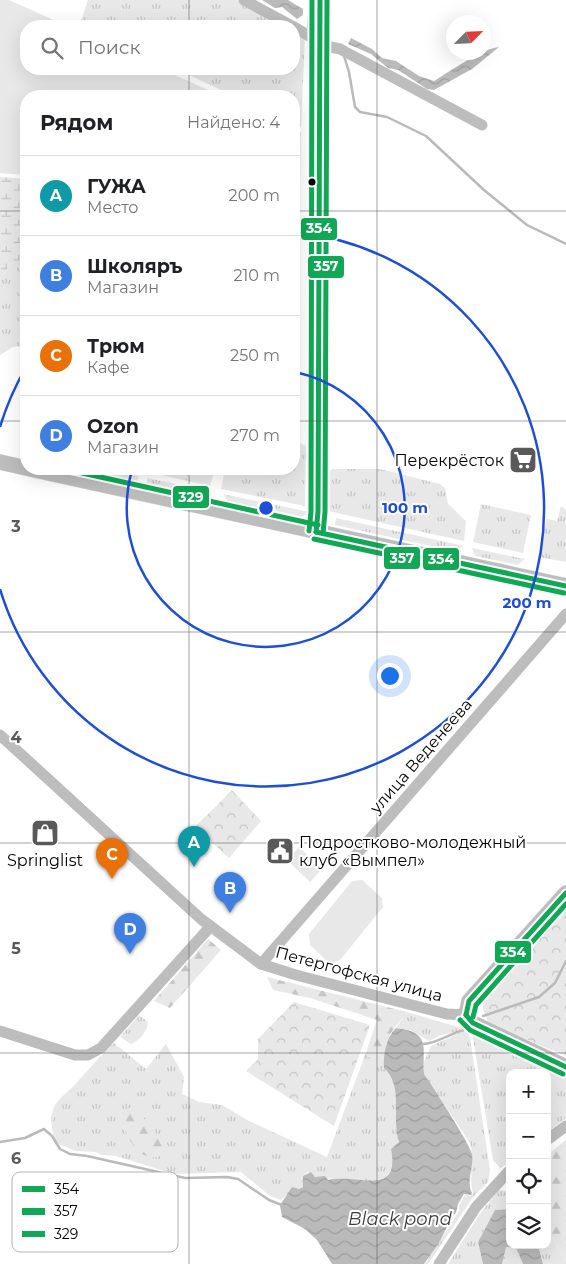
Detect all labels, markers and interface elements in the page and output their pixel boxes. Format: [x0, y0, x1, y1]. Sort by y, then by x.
north arrow [446, 15, 491, 60]
search box [20, 20, 300, 75]
icon: search [38, 34, 66, 62]
text: Поиск [78, 36, 141, 59]
text: Рядом [40, 110, 113, 135]
text: Найдено: 4 [187, 113, 280, 132]
text: ГУЖА [87, 175, 146, 198]
unlabelled marker [307, 177, 317, 187]
text: A [50, 186, 62, 205]
text: 200 m [229, 186, 280, 205]
text: Место [87, 198, 139, 217]
line badge: 354 [300, 217, 338, 241]
text: 354 [305, 219, 332, 237]
text: Школяръ [87, 255, 182, 278]
line badge: 357 [307, 255, 345, 279]
text: 357 [313, 257, 339, 275]
text: B [50, 266, 62, 285]
text: 210 m [233, 266, 280, 285]
text: Магазин [87, 278, 159, 297]
text: Трюм [87, 335, 145, 358]
text: C [50, 346, 62, 365]
text: 250 m [230, 346, 280, 365]
text: Кафе [87, 358, 130, 377]
text: Ozon [87, 415, 139, 438]
text: D [49, 426, 63, 445]
text: 270 m [230, 426, 280, 445]
text: Магазин [87, 438, 159, 457]
supermarket icon: Перекрёсток [508, 445, 538, 475]
place label: Перекрёсток [394, 451, 505, 470]
line badge: 329 [172, 485, 210, 509]
text: 329 [177, 488, 204, 506]
text: 100 m [382, 498, 428, 517]
centre of rings [257, 499, 275, 517]
text: 3 [10, 517, 21, 536]
line badge: 357 [383, 546, 421, 570]
line badge: 354 [422, 547, 460, 571]
text: 357 [389, 549, 415, 567]
text: 354 [427, 550, 454, 568]
text: 200 m [502, 593, 552, 612]
your location [377, 663, 403, 689]
street label: улица Веденеева [365, 695, 476, 818]
text: 4 [10, 728, 22, 747]
shop icon: Springlist [30, 818, 60, 848]
pin: A [178, 826, 210, 867]
place label: Подростково-молодежный клуб «Вымпел» [299, 833, 526, 870]
public building icon: Подростково-молодежный клуб «Вымпел» [265, 836, 295, 866]
pin: C [96, 838, 128, 879]
place label: Springlist [7, 851, 83, 870]
pin: B [214, 872, 246, 913]
pin: D [114, 913, 146, 954]
text: 5 [11, 939, 21, 958]
line badge: 354 [494, 940, 532, 964]
street label: Петергофская улица [273, 943, 445, 1005]
text: 354 [499, 943, 526, 961]
map controls [506, 1069, 551, 1249]
button: + [506, 1069, 551, 1114]
button: − [506, 1114, 551, 1159]
text: 6 [11, 1149, 21, 1168]
button: locate [506, 1159, 551, 1204]
legend [12, 1172, 178, 1252]
text: 354 [54, 1180, 80, 1198]
text: 357 [54, 1202, 78, 1220]
button: layers [506, 1204, 551, 1249]
water label: Black pond [348, 1208, 453, 1230]
text: 329 [54, 1225, 78, 1243]

